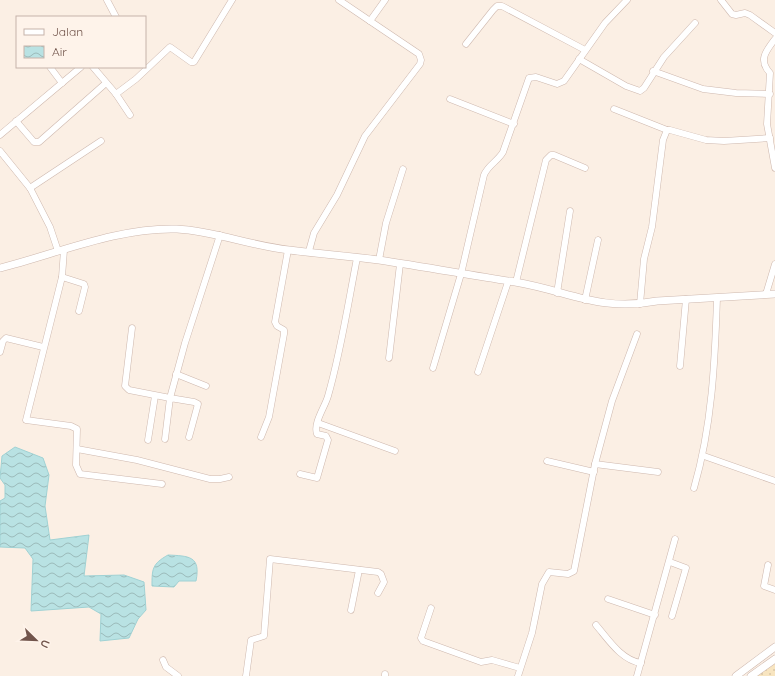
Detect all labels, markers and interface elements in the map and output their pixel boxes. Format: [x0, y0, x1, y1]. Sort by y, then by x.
legend [16, 16, 146, 68]
text: Jalan [52, 24, 83, 39]
text: Air [52, 44, 67, 59]
north arrow [16, 620, 56, 660]
text: U [37, 638, 53, 650]

